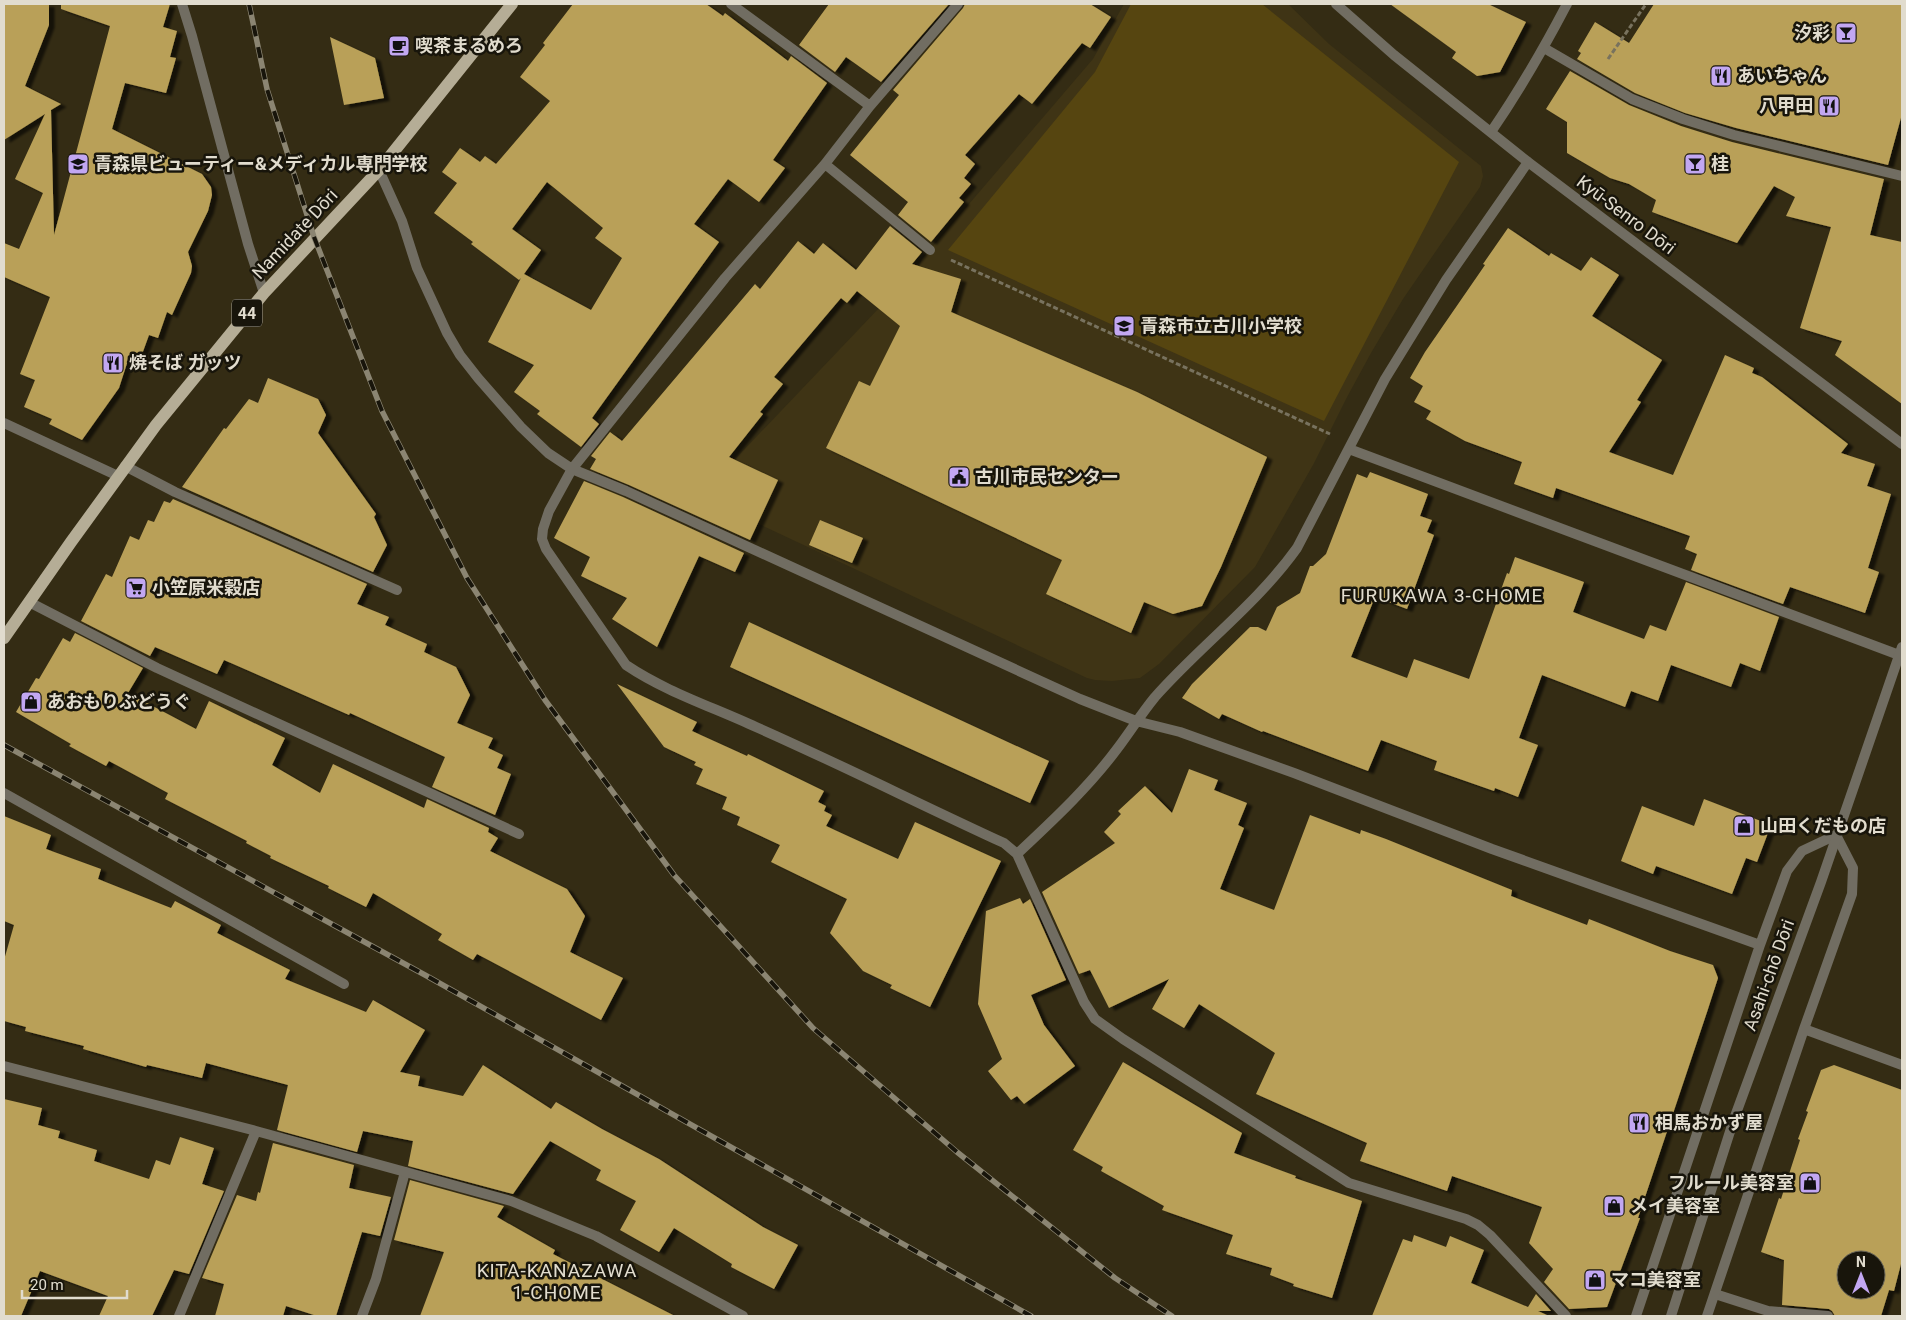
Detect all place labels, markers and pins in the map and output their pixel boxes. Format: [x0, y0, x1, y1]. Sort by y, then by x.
bar icon: 汐彩 [1834, 21, 1858, 45]
place label: 汐彩 [1794, 22, 1830, 43]
cafe icon: 喫茶まるめろ [387, 34, 411, 58]
place label: 喫茶まるめろ [415, 35, 523, 56]
restaurant icon: あいちゃん [1709, 64, 1733, 88]
place label: あいちゃん [1737, 65, 1827, 86]
restaurant icon: 八甲田 [1817, 94, 1841, 118]
place label: 八甲田 [1759, 95, 1813, 116]
school or university icon: 青森県ビューティー&メディカル専門学校 [66, 152, 90, 176]
bar icon: 桂 [1683, 152, 1707, 176]
place label: 青森県ビューティー&メディカル専門学校 [94, 153, 428, 174]
place label: 桂 [1711, 153, 1729, 174]
school or university icon: 青森市立古川小学校 [1112, 314, 1136, 338]
place label: 青森市立古川小学校 [1140, 315, 1302, 336]
restaurant icon: 焼そば ガッツ [101, 351, 125, 375]
place label: 焼そば ガッツ [129, 352, 241, 373]
public building icon: 古川市民センター [947, 465, 971, 489]
place label: 古川市民センター [975, 466, 1119, 487]
supermarket icon: 小笠原米穀店 [124, 576, 148, 600]
place label: 小笠原米穀店 [152, 577, 260, 598]
shop icon: あおもりぶどうぐ [19, 690, 43, 714]
place label: あおもりぶどうぐ [47, 691, 191, 712]
shop icon: 山田くだもの店 [1732, 814, 1756, 838]
place label: 山田くだもの店 [1760, 815, 1886, 836]
restaurant icon: 相馬おかず屋 [1627, 1111, 1651, 1135]
place label: 相馬おかず屋 [1655, 1112, 1763, 1133]
shop icon: フルール美容室 [1798, 1171, 1822, 1195]
place label: フルール美容室 [1668, 1172, 1794, 1193]
shop icon: メイ美容室 [1602, 1194, 1626, 1218]
place label: メイ美容室 [1630, 1195, 1720, 1216]
shop icon: マコ美容室 [1583, 1268, 1607, 1292]
place label: マコ美容室 [1611, 1269, 1701, 1290]

